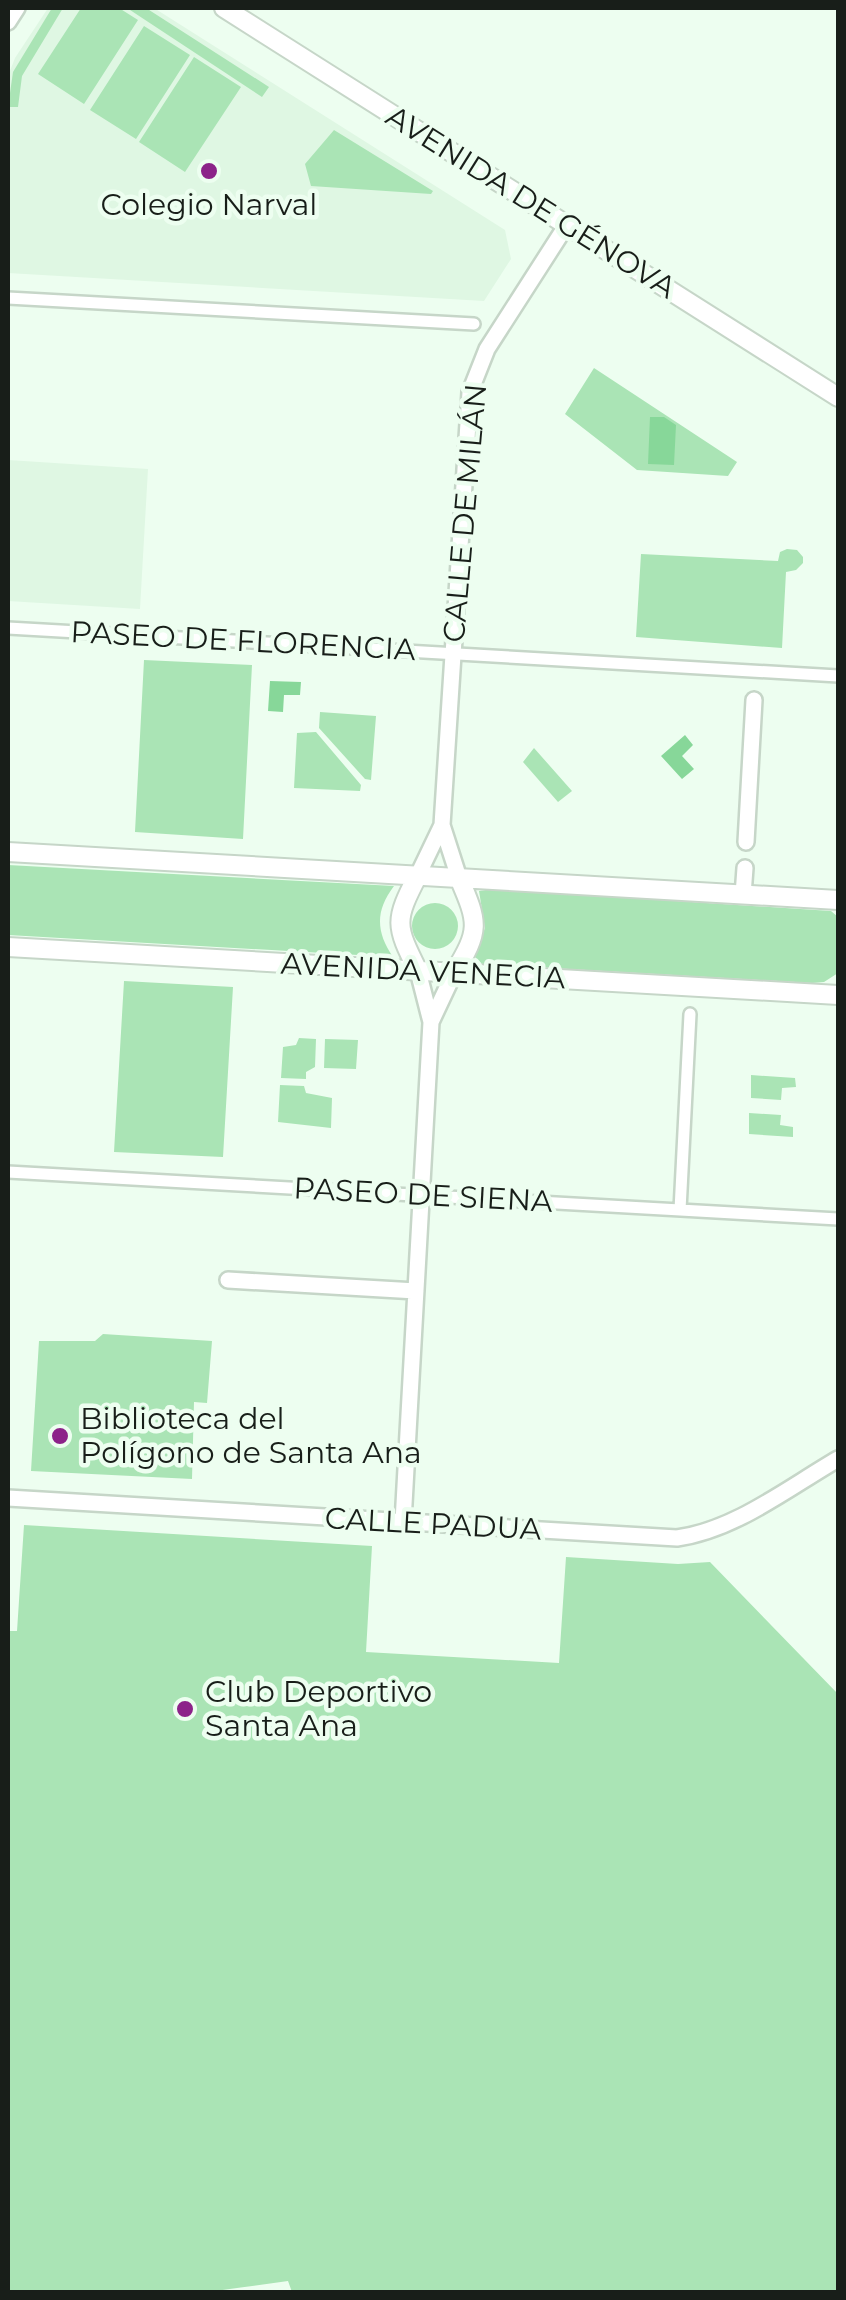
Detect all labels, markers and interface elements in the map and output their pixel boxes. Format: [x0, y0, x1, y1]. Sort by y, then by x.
street label: AVENIDA DE GÉNOVA [380, 97, 683, 306]
marker: Colegio Narval [198, 160, 220, 182]
place label: Colegio Narval [101, 186, 317, 223]
street label: CALLE DE MILÁN [435, 382, 494, 644]
street label: PASEO DE FLORENCIA [70, 613, 417, 668]
street label: AVENIDA VENECIA [280, 945, 567, 996]
street label: PASEO DE SIENA [293, 1169, 554, 1220]
place label: Biblioteca del Polígono de Santa Ana [80, 1400, 422, 1471]
marker: Biblioteca del Polígono de Santa Ana [49, 1425, 71, 1447]
street label: CALLE PADUA [324, 1499, 543, 1548]
place label: Club Deportivo Santa Ana [205, 1673, 432, 1744]
marker: Club Deportivo Santa Ana [174, 1698, 196, 1720]

